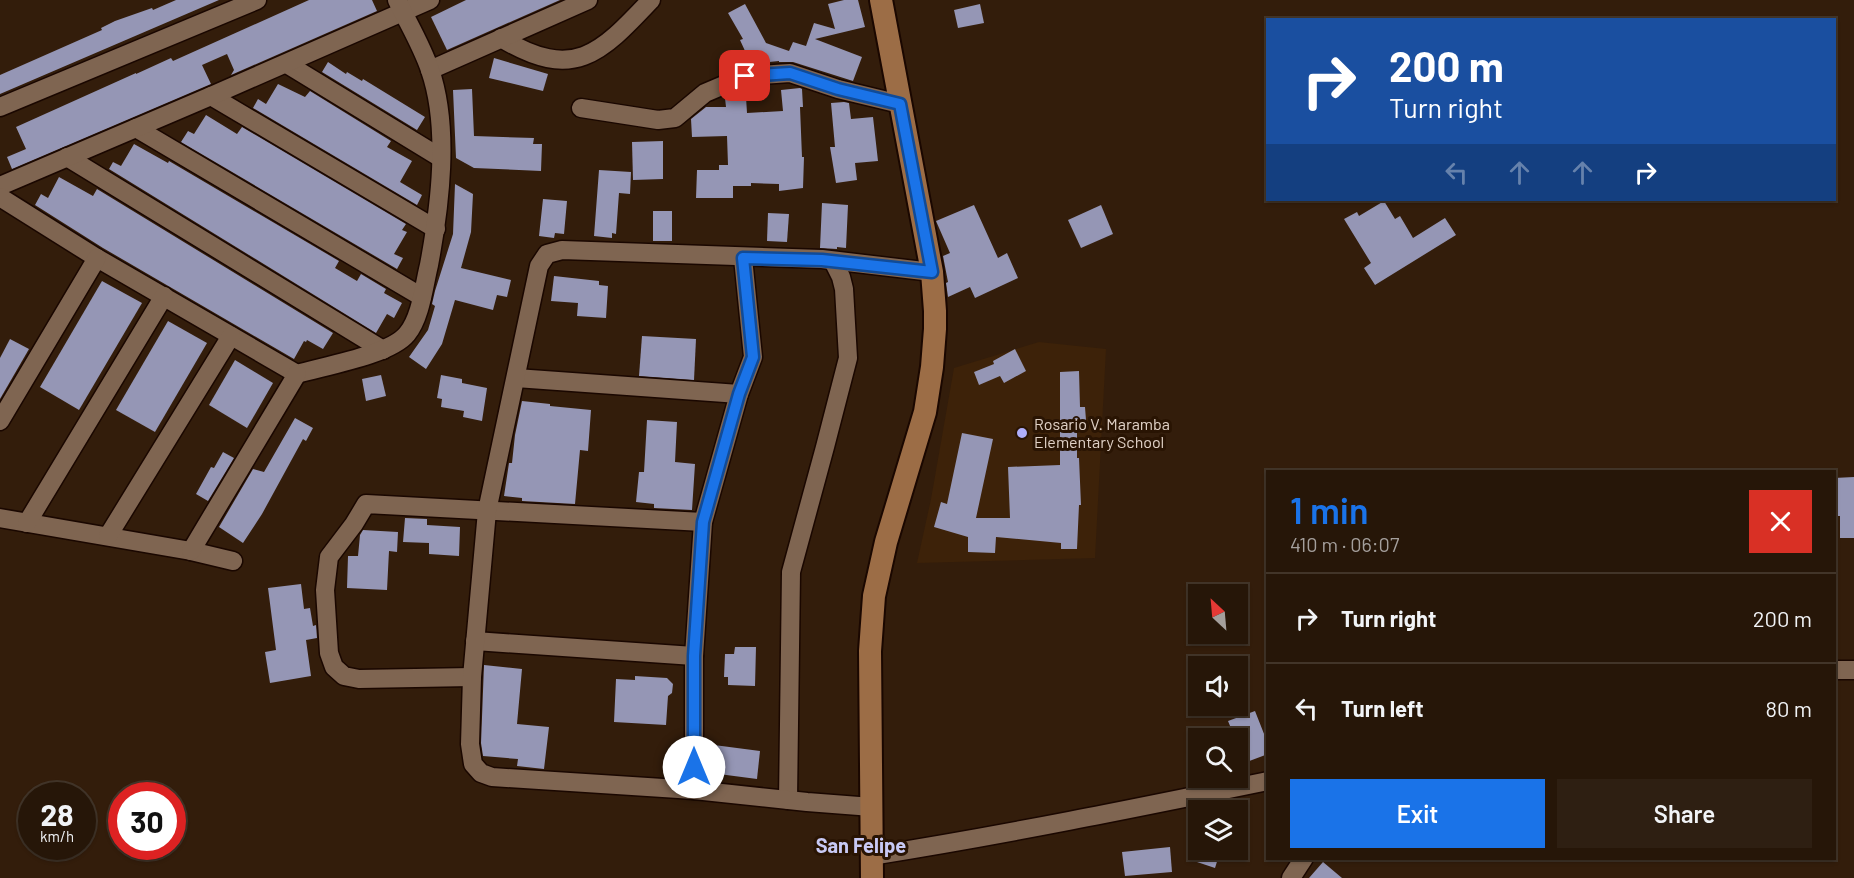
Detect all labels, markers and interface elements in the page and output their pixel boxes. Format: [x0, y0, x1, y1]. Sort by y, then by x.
text: 200 m [1389, 40, 1504, 90]
icon: right [1290, 42, 1368, 120]
pin [719, 50, 770, 101]
icon: arrive [728, 59, 761, 92]
text: Turn right [1389, 91, 1503, 123]
icon: left [1440, 156, 1473, 189]
icon: ahead [1503, 156, 1536, 189]
icon: ahead [1566, 156, 1599, 189]
icon: right [1629, 156, 1662, 189]
place label: Rosario V. Maramba Elementary School [1034, 414, 1170, 451]
marker: Rosario V. Maramba Elementary School [1015, 426, 1029, 440]
text: 1 min [1290, 488, 1369, 531]
button: close [1749, 490, 1812, 553]
text: 410 m · 06:07 [1290, 532, 1399, 556]
north arrow [1188, 584, 1248, 644]
map controls [1188, 584, 1248, 860]
icon: right [1290, 602, 1323, 635]
text: Turn right [1341, 605, 1436, 631]
text: 200 m [1753, 605, 1812, 631]
button: sound [1188, 656, 1248, 716]
icon: left [1290, 692, 1323, 725]
text: Turn left [1341, 695, 1424, 721]
text: 80 m [1766, 695, 1812, 721]
button: search [1188, 728, 1248, 788]
position arrow [662, 735, 726, 799]
button: Exit [1290, 779, 1545, 848]
button: Share [1557, 779, 1812, 848]
speed limit sign: 30 [108, 782, 186, 860]
text: 28 [40, 796, 74, 832]
button: layers [1188, 800, 1248, 860]
text: km/h [40, 827, 74, 845]
district label: San Felipe [816, 833, 906, 857]

